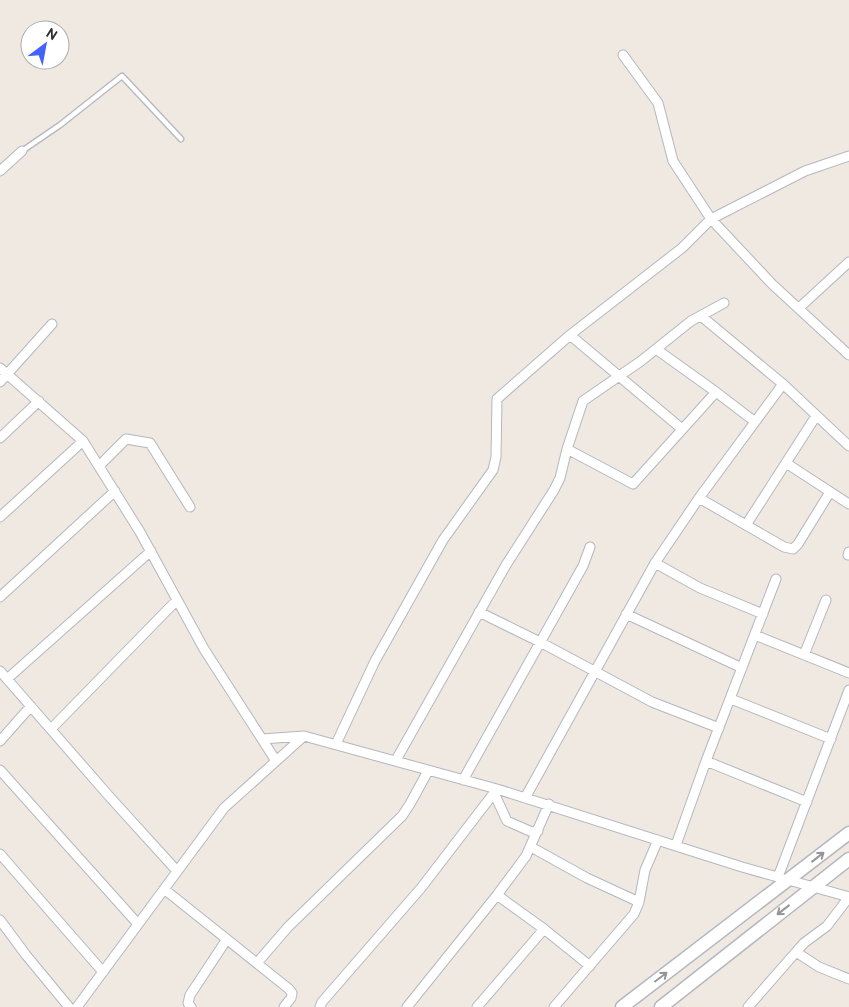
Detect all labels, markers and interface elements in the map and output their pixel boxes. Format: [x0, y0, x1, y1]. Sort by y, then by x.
north arrow [20, 20, 70, 70]
text: N [42, 25, 60, 45]
one-way arrow [811, 852, 824, 863]
one-way arrow [777, 905, 790, 916]
one-way arrow [654, 972, 667, 983]

